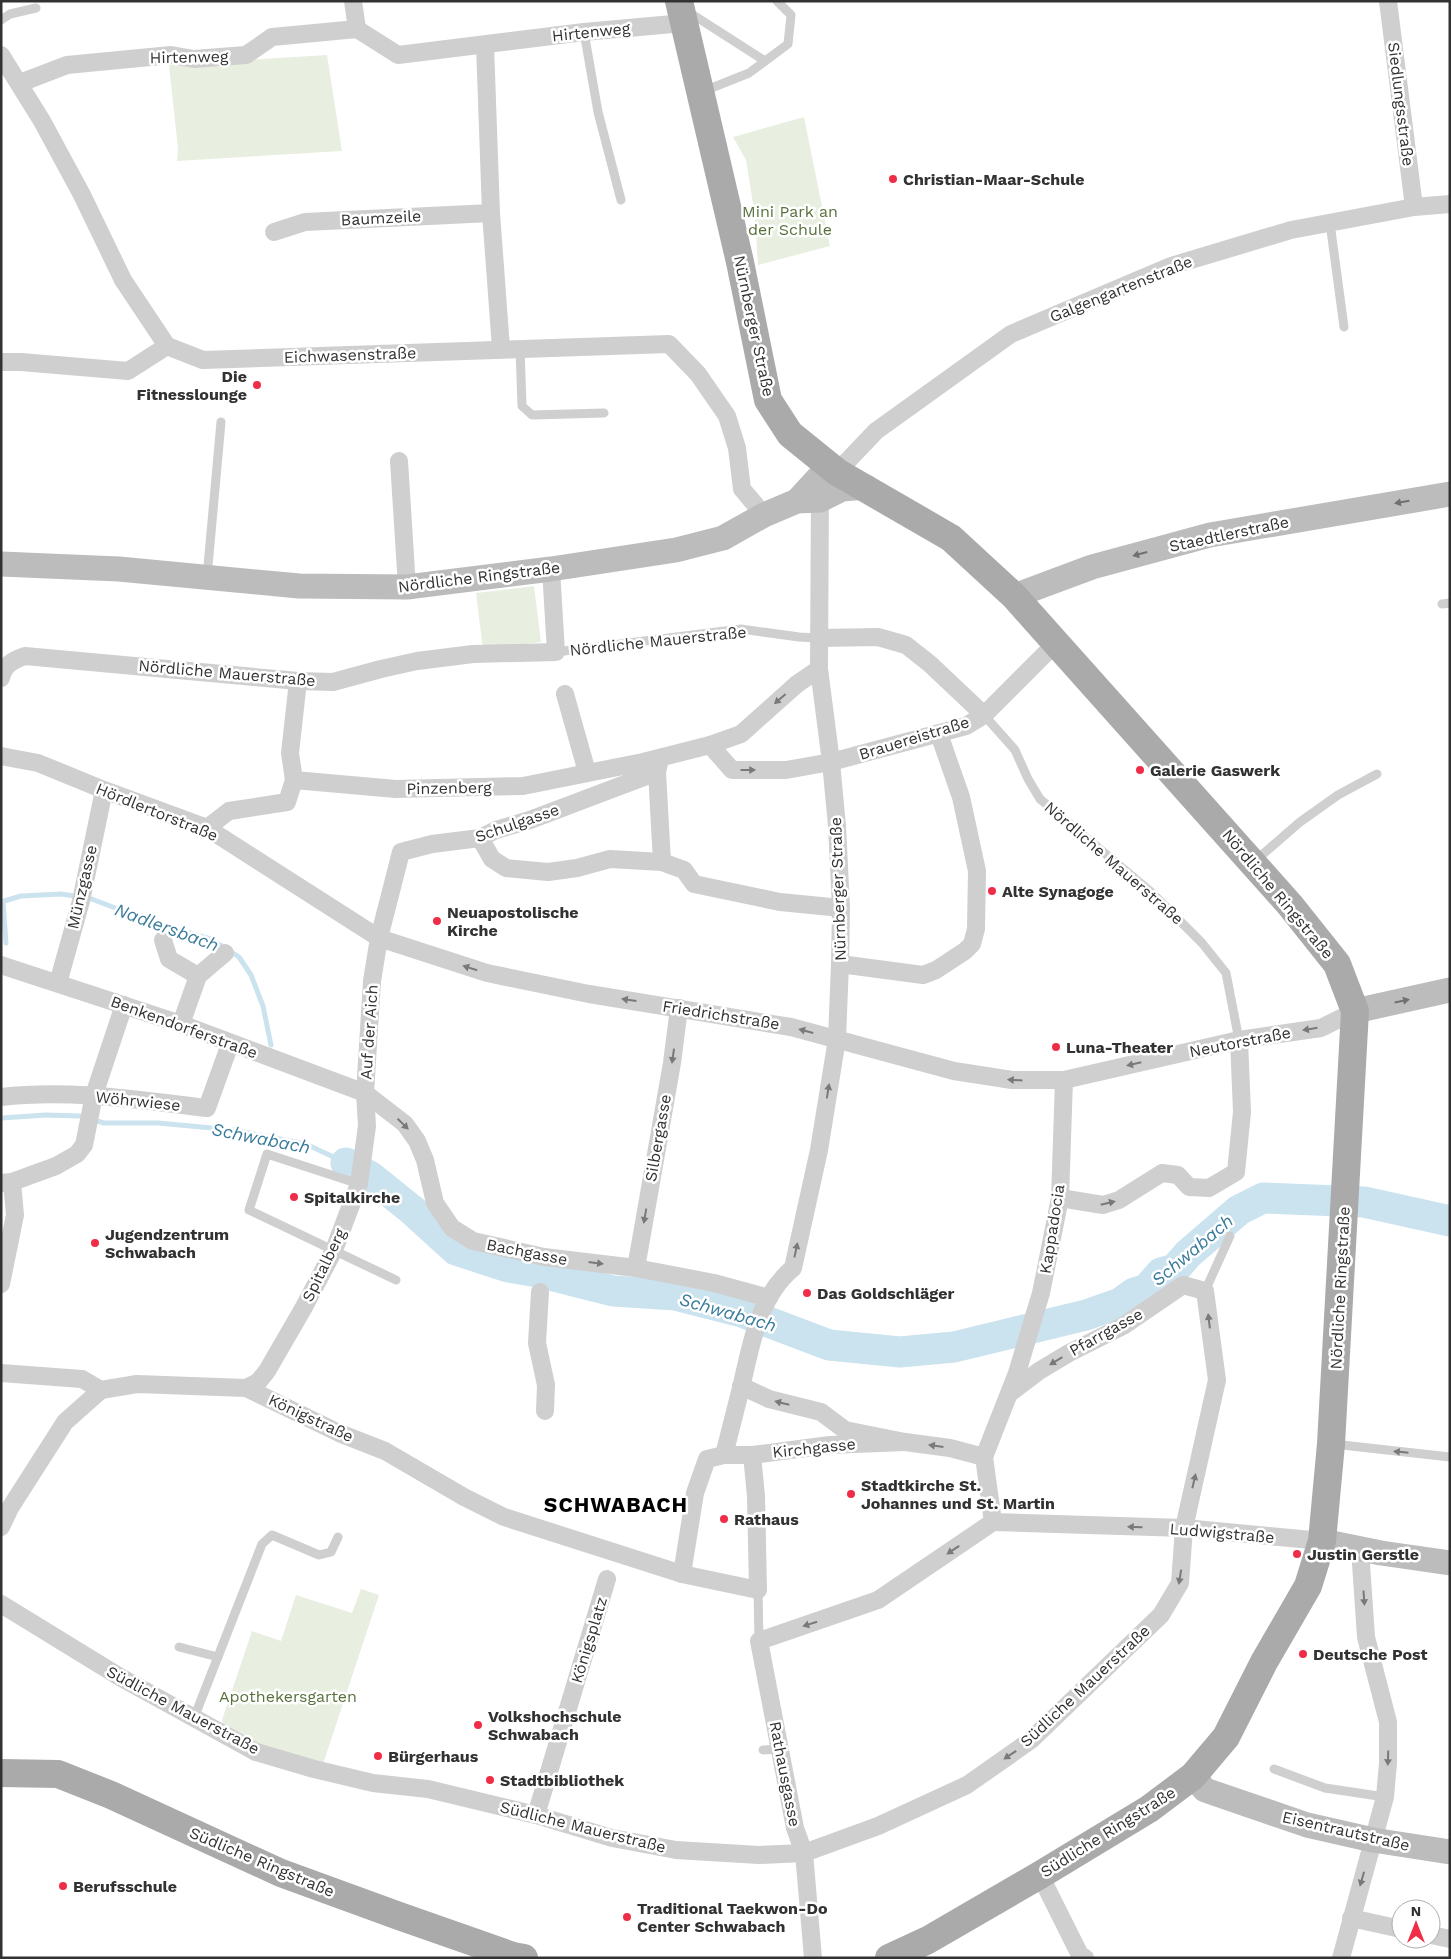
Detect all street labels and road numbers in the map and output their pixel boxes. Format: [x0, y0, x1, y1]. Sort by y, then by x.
street label: Hirtenweg [551, 18, 632, 46]
street label: Siedlungsstraße [1384, 41, 1418, 167]
street label: Hirtenweg [150, 47, 229, 67]
street label: Baumzeile [340, 206, 422, 230]
street label: Galgengartenstraße [1047, 252, 1195, 326]
street label: Nürnberger Straße [730, 254, 778, 398]
street label: Eichwasenstraße [283, 343, 417, 367]
street label: Staedtlerstraße [1167, 512, 1291, 556]
street label: Nördliche Ringstraße [397, 558, 561, 596]
street label: Nördliche Mauerstraße [569, 622, 747, 660]
street label: Nördliche Mauerstraße [138, 656, 316, 690]
street label: Brauereistraße [857, 712, 971, 764]
street label: Pinzenberg [406, 778, 492, 798]
street label: Hördlertorstraße [93, 779, 221, 845]
street label: Nördliche Mauerstraße [1041, 798, 1187, 928]
street label: Schulgasse [473, 800, 561, 846]
street label: Nürnberger Straße [826, 817, 850, 961]
street label: Nördliche Ringstraße [1218, 825, 1338, 963]
street label: Münzgasse [63, 843, 101, 931]
street label: Auf der Aich [356, 984, 382, 1080]
street label: Benkendorferstraße [108, 992, 260, 1062]
street label: Friedrichstraße [661, 996, 781, 1034]
street label: Neutorstraße [1188, 1023, 1292, 1061]
street label: Wöhrwiese [95, 1087, 181, 1115]
street label: Silbergasse [641, 1093, 675, 1183]
street label: Kappadocia [1036, 1183, 1068, 1275]
street label: Nördliche Ringstraße [1326, 1206, 1354, 1370]
street label: Spitalberg [298, 1225, 350, 1305]
street label: Bachgasse [485, 1235, 569, 1269]
street label: Pfarrgasse [1066, 1304, 1146, 1360]
street label: Königstraße [265, 1390, 357, 1446]
street label: Kirchgasse [771, 1434, 857, 1462]
street label: Ludwigstraße [1169, 1519, 1275, 1547]
street label: Königsplatz [567, 1594, 611, 1686]
street label: Südliche Mauerstraße [1016, 1621, 1154, 1751]
street label: Südliche Mauerstraße [103, 1662, 263, 1758]
street label: Rathausgasse [765, 1720, 805, 1828]
street label: Südliche Ringstraße [1037, 1783, 1179, 1881]
street label: Südliche Mauerstraße [498, 1797, 668, 1857]
street label: Eisentrautstraße [1280, 1807, 1412, 1855]
street label: Südliche Ringstraße [187, 1823, 337, 1901]

